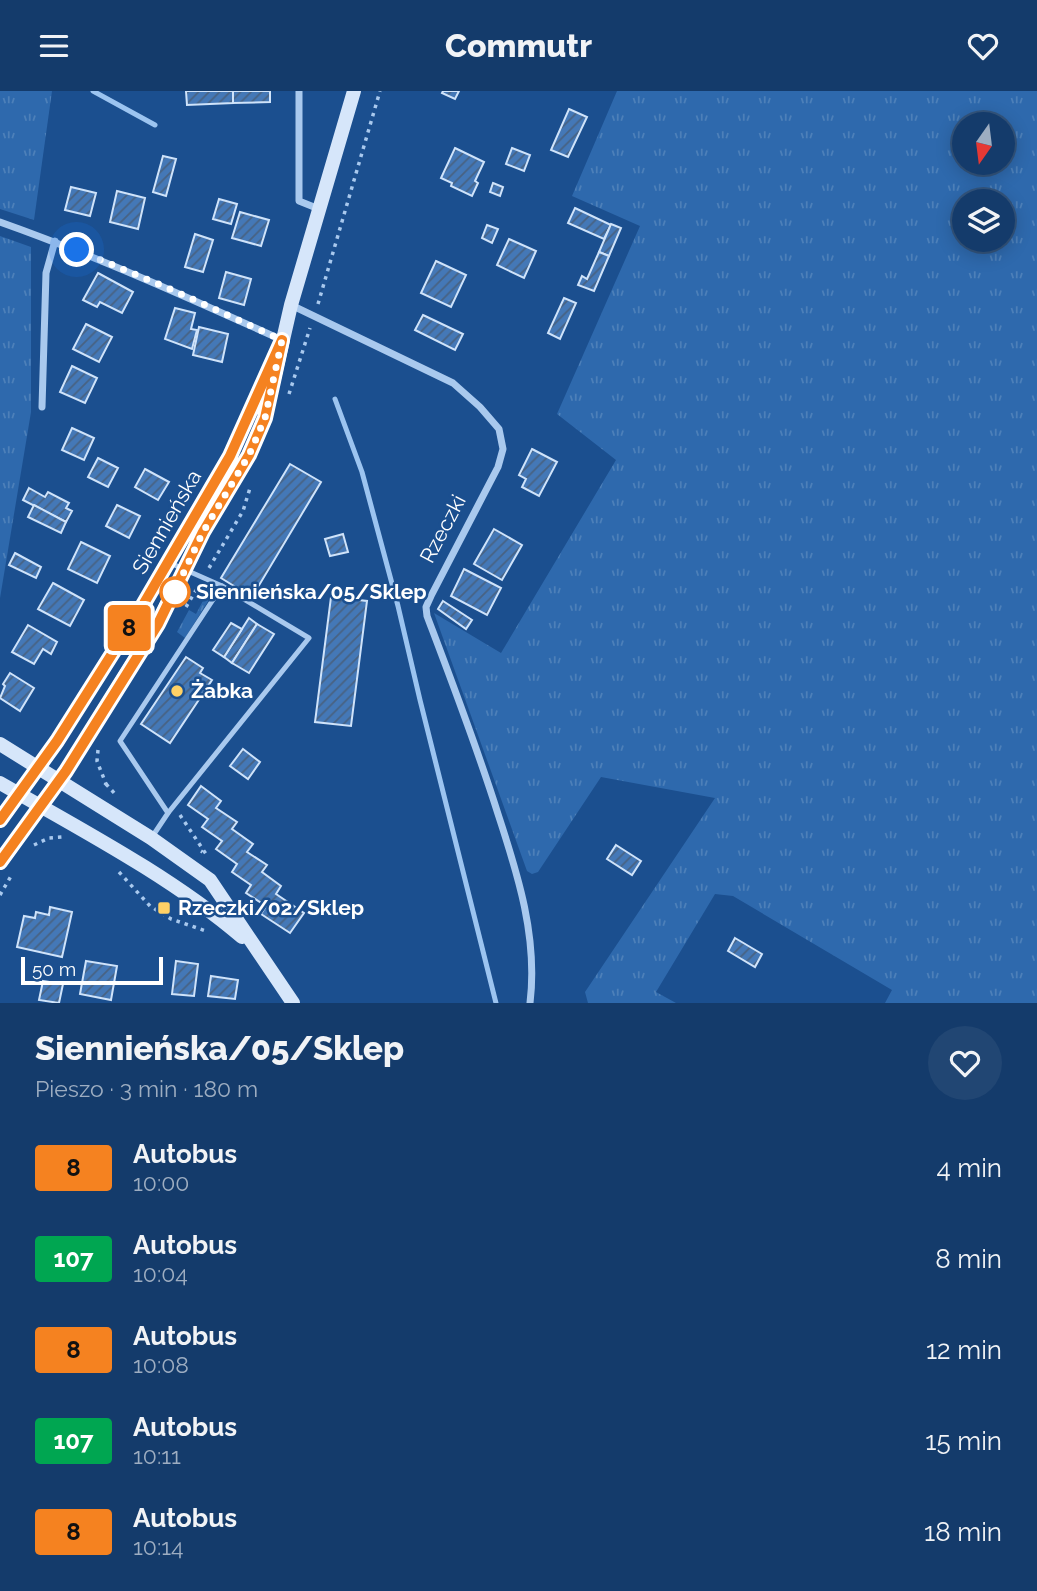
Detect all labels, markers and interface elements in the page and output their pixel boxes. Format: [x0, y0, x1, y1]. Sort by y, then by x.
icon: menu [35, 27, 73, 65]
text: Commutr [445, 27, 592, 64]
icon: heart [964, 27, 1002, 65]
north arrow [952, 112, 1015, 175]
map controls [952, 112, 1015, 252]
button: layers [952, 189, 1015, 252]
your location [59, 232, 94, 267]
street label: Siennieńska [127, 465, 206, 578]
street label: Rzeczki [414, 490, 471, 567]
marker: Siennieńska/05/Sklep [160, 577, 190, 607]
place label: Siennieńska/05/Sklep [196, 579, 427, 604]
line badge: 8 [106, 605, 152, 651]
text: 8 [122, 613, 136, 642]
place label: Żabka [191, 678, 253, 703]
marker: Żabka [169, 683, 185, 699]
place label: Rzeczki/02/Sklep [178, 895, 364, 920]
marker: Rzeczki/02/Sklep [156, 900, 172, 916]
scale bar [21, 954, 163, 986]
text: 50 m [32, 958, 76, 980]
button: heart [928, 1026, 1002, 1100]
text: Siennieńska/05/Sklep [35, 1029, 404, 1068]
text: Pieszo · 3 min · 180 m [35, 1075, 258, 1102]
text: Autobus [133, 1139, 237, 1169]
text: 8 [66, 1153, 81, 1182]
text: 4 min [936, 1153, 1002, 1183]
text: 10:00 [133, 1169, 189, 1196]
text: Autobus [133, 1230, 237, 1260]
text: 107 [53, 1244, 94, 1273]
text: 8 min [935, 1244, 1002, 1274]
text: 10:04 [133, 1260, 188, 1287]
text: Autobus [133, 1321, 237, 1351]
text: 8 [66, 1335, 81, 1364]
text: 12 min [926, 1335, 1002, 1365]
text: 10:08 [133, 1351, 189, 1378]
text: Autobus [133, 1412, 237, 1442]
text: 107 [53, 1426, 94, 1455]
text: 15 min [925, 1426, 1002, 1456]
text: 10:11 [133, 1442, 181, 1469]
text: Autobus [133, 1503, 237, 1533]
text: 8 [66, 1517, 81, 1546]
text: 18 min [924, 1517, 1002, 1547]
text: 10:14 [133, 1533, 184, 1560]

